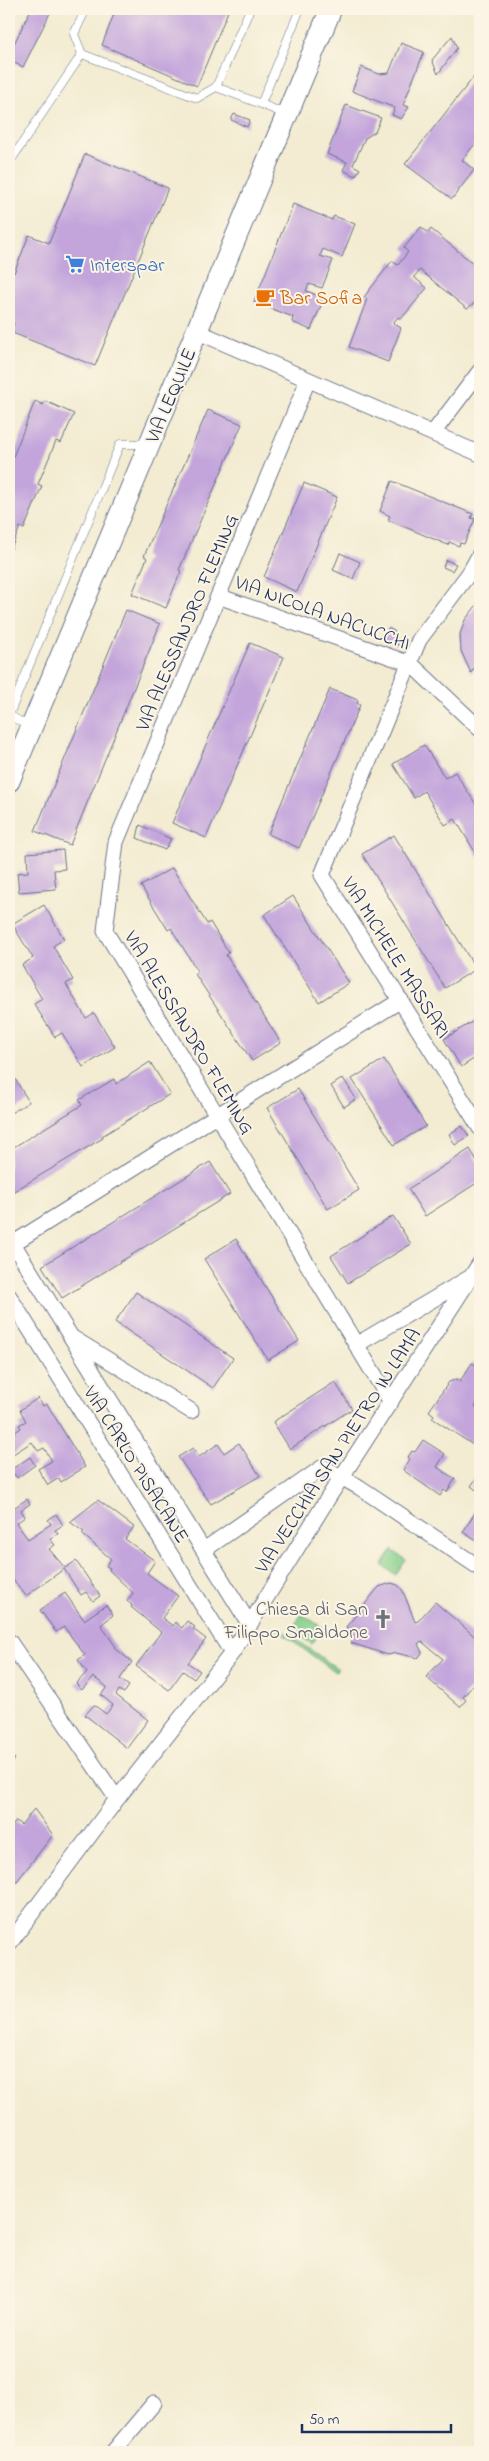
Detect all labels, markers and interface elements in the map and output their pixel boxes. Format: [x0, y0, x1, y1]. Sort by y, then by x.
place label: Interspar [90, 252, 165, 281]
supermarket icon: Interspar [64, 253, 86, 275]
place label: Bar Sofia [279, 285, 362, 314]
cafe icon: Bar Sofia [254, 286, 276, 308]
street label: VIA LEQUILE [139, 344, 205, 449]
street label: VIA ALESSANDRO FLEMING [129, 510, 247, 737]
street label: VIA NICOLA NACUCCHI [229, 569, 414, 660]
street label: VIA MICHELE MASSARI [333, 871, 456, 1045]
street label: VIA ALESSANDRO FLEMING [115, 925, 260, 1141]
street label: VIA VECCHIA SAN PIETRO IN LAMA [248, 1323, 429, 1580]
street label: VIA CARLO PISACANE [74, 1380, 195, 1550]
place label: Chiesa di San Filippo Smaldone [223, 1596, 368, 1648]
church icon: Chiesa di San Filippo Smaldone [372, 1608, 394, 1630]
scale bar [302, 2401, 450, 2433]
text: 50 m [309, 2409, 340, 2431]

